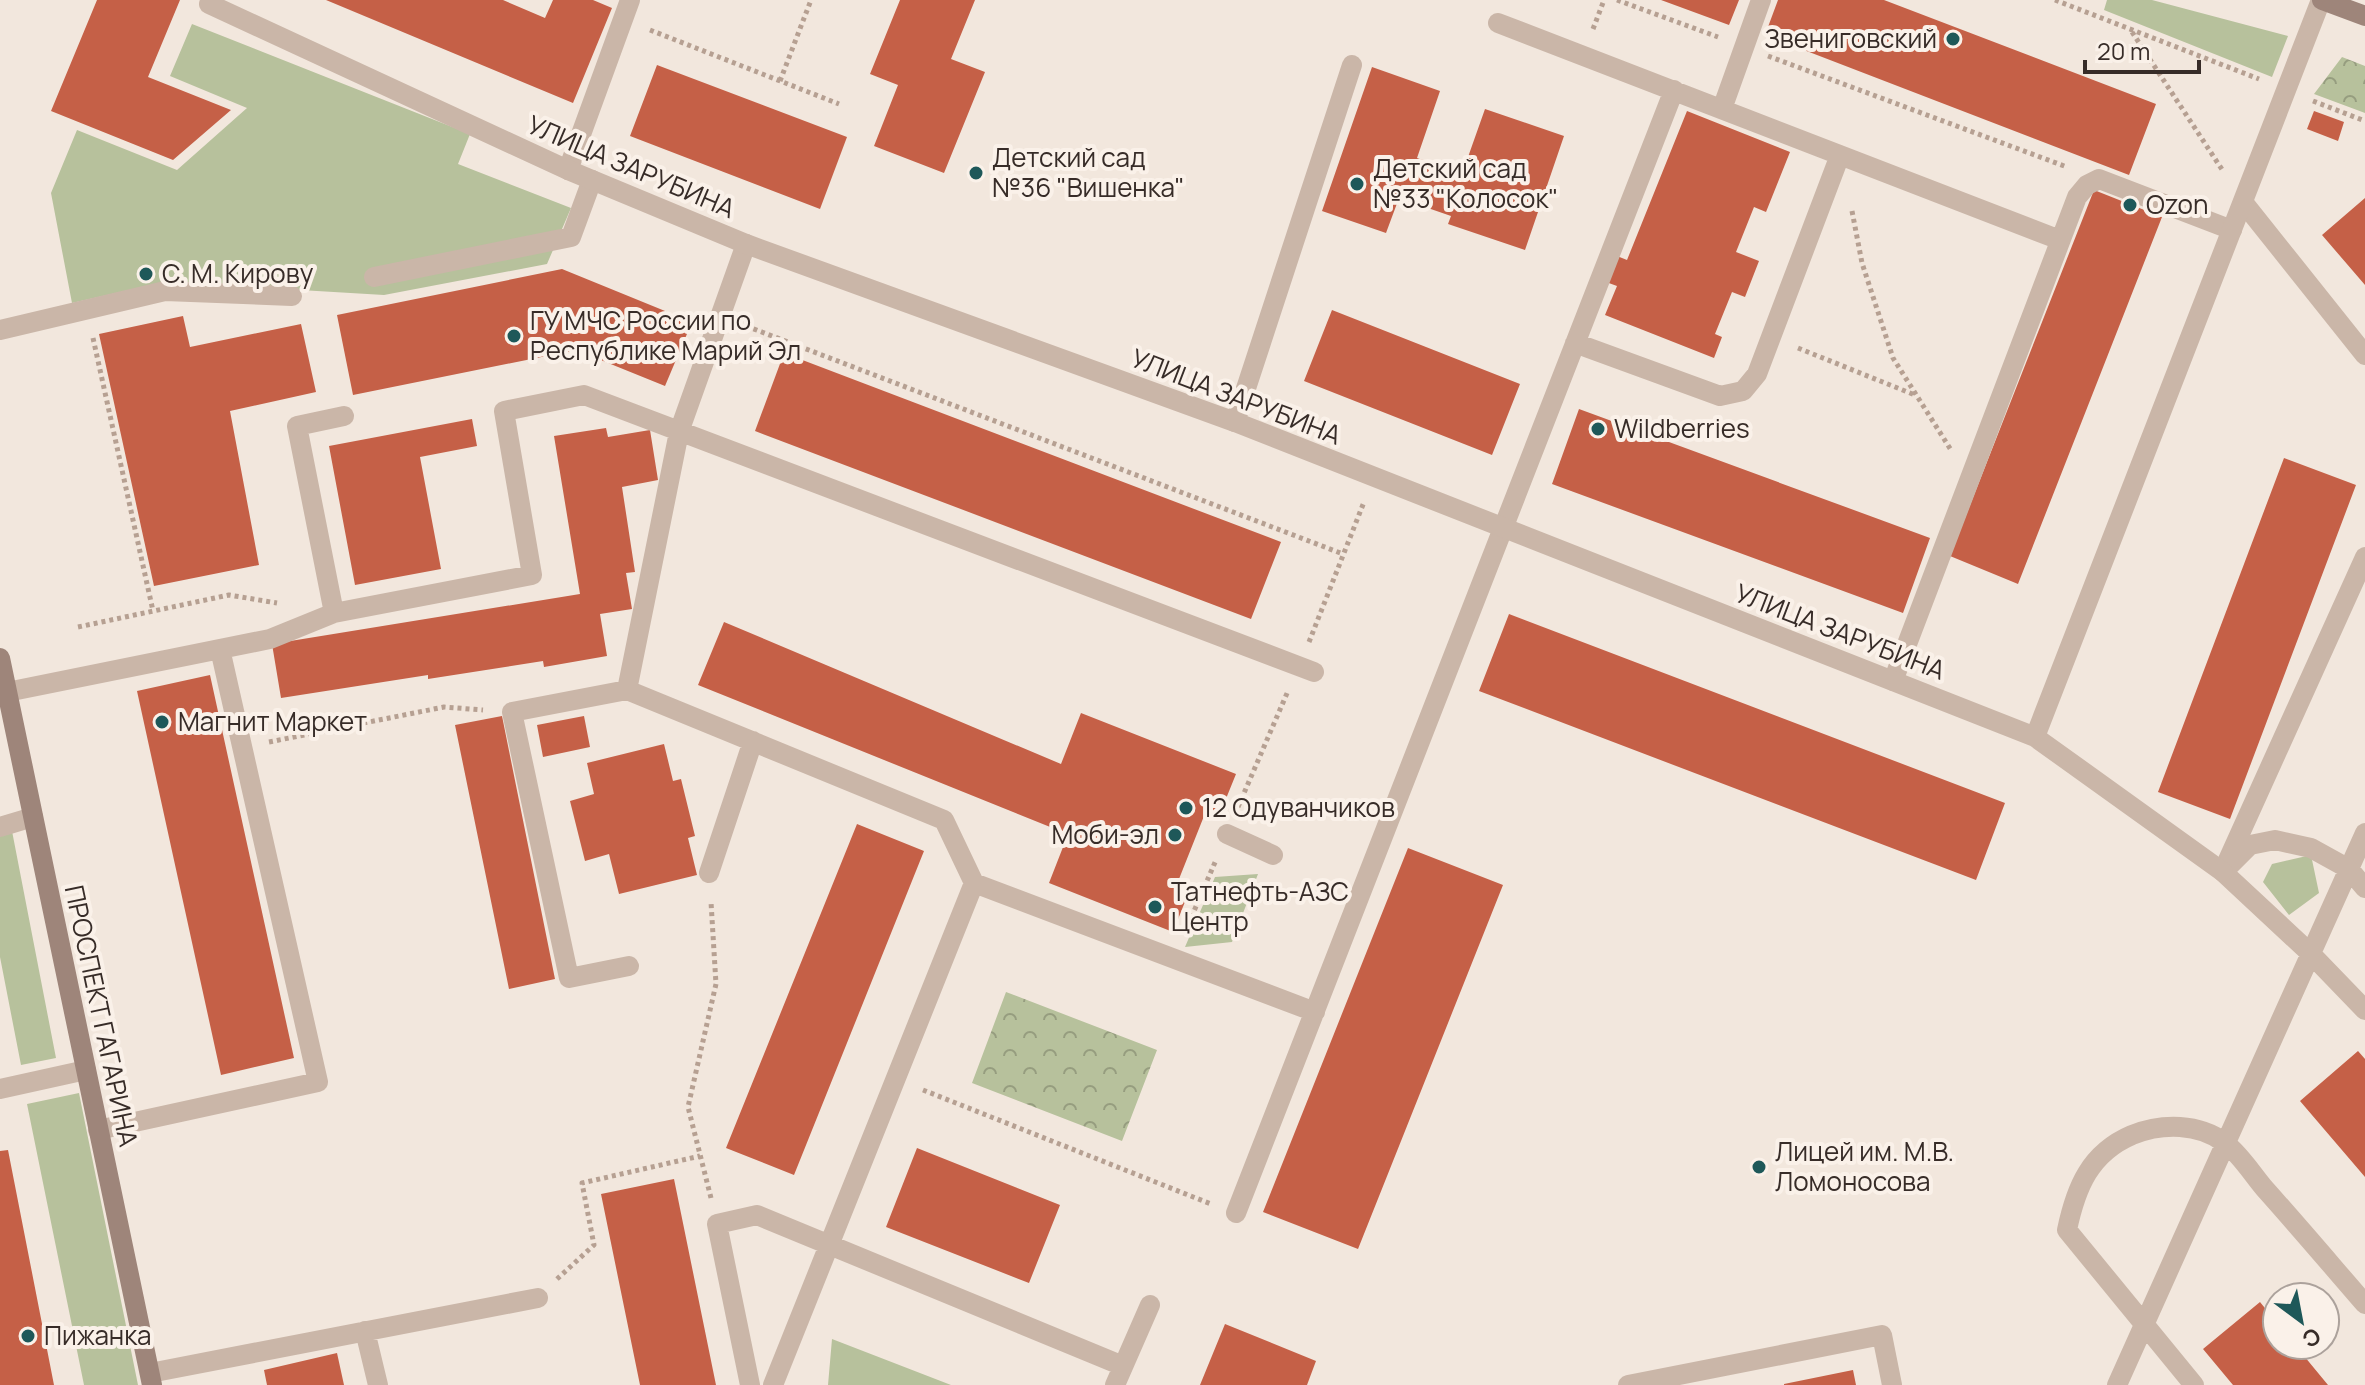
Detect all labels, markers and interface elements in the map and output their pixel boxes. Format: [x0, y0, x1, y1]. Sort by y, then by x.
place label: Звениговский [1764, 20, 1937, 56]
scale bar [2085, 24, 2199, 74]
marker: Звениговский [1944, 30, 1962, 48]
text: 20 m [2097, 34, 2150, 67]
street label: УЛИЦА ЗАРУБИНА [522, 106, 741, 226]
place label: Детский сад №36 "Вишенка" [992, 139, 1185, 205]
place label: Детский сад №33 "Колосок" [1373, 150, 1559, 216]
marker: Детский сад №36 "Вишенка" [967, 164, 985, 182]
marker: Детский сад №33 "Колосок" [1348, 175, 1366, 193]
place label: Ozon [2146, 186, 2208, 222]
marker: Ozon [2121, 196, 2139, 214]
place label: С. М. Кирову [162, 255, 314, 291]
marker: С. М. Кирову [137, 265, 155, 283]
place label: ГУ МЧС России по Республике Марий Эл [530, 302, 801, 368]
marker: ГУ МЧС России по Республике Марий Эл [505, 327, 523, 345]
street label: УЛИЦА ЗАРУБИНА [1126, 339, 1347, 453]
place label: Wildberries [1614, 410, 1750, 446]
marker: Wildberries [1589, 420, 1607, 438]
street label: УЛИЦА ЗАРУБИНА [1730, 574, 1951, 688]
place label: Магнит Маркет [178, 703, 367, 739]
marker: Магнит Маркет [153, 713, 171, 731]
place label: 12 Одуванчиков [1202, 789, 1395, 825]
marker: 12 Одуванчиков [1177, 799, 1195, 817]
place label: Моби-эл [1052, 816, 1159, 852]
marker: Моби-эл [1166, 826, 1184, 844]
place label: Татнефть-АЗС Центр [1171, 873, 1349, 939]
street label: ПРОСПЕКТ ГАГАРИНА [57, 882, 147, 1150]
marker: Татнефть-АЗС Центр [1146, 898, 1164, 916]
place label: Лицей им. М.В. Ломоносова [1775, 1133, 1954, 1199]
marker: Лицей им. М.В. Ломоносова [1750, 1158, 1768, 1176]
north arrow [2261, 1281, 2341, 1361]
place label: Пижанка [44, 1317, 152, 1353]
text: С [2297, 1321, 2326, 1355]
marker: Пижанка [19, 1327, 37, 1345]

